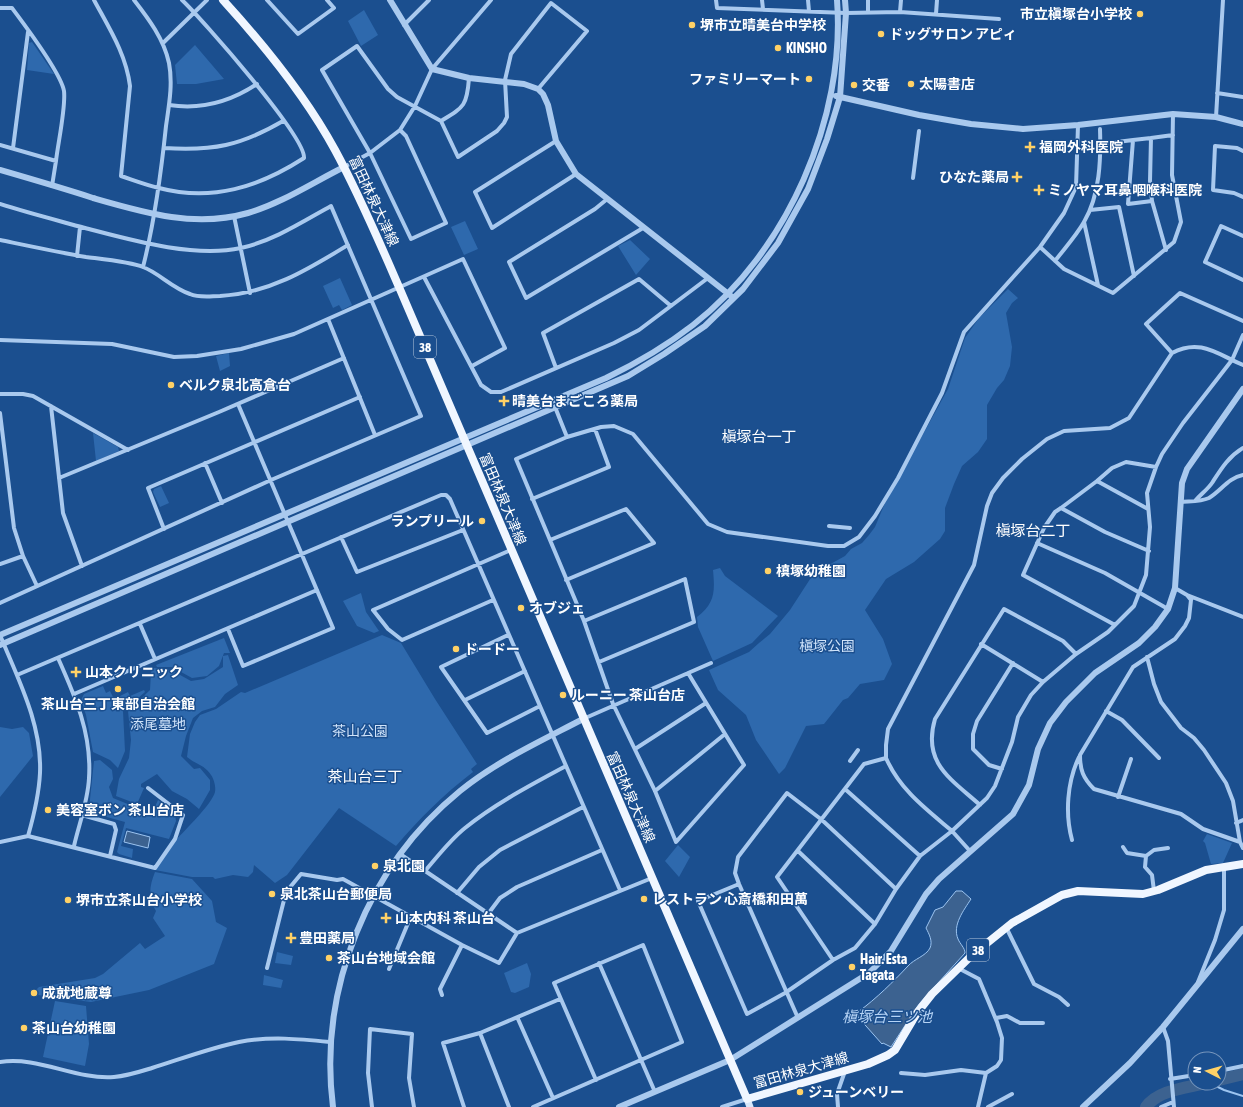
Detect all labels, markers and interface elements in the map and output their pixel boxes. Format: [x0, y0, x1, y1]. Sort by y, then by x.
place label: 市立槇塚台小学校 [1020, 6, 1132, 22]
marker: 市立槇塚台小学校 [1135, 9, 1145, 19]
place label: 堺市立晴美台中学校 [700, 17, 826, 33]
marker: 堺市立晴美台中学校 [687, 20, 697, 30]
place label: ドッグサロン アピィ [889, 26, 1017, 42]
marker: ドッグサロン アピィ [876, 29, 886, 39]
place label: KINSHO [786, 40, 827, 56]
marker: KINSHO [773, 43, 783, 53]
place label: ファミリーマート [689, 71, 801, 87]
marker: ファミリーマート [804, 74, 814, 84]
place label: 太陽書店 [919, 76, 975, 92]
place label: 交番 [862, 77, 890, 93]
marker: 太陽書店 [906, 79, 916, 89]
marker: 交番 [849, 80, 859, 90]
place label: 福岡外科医院 [1039, 139, 1123, 155]
marker: 福岡外科医院 [1024, 141, 1036, 153]
street label: 富田林泉大津線 [346, 153, 402, 249]
place label: ひなた薬局 [939, 169, 1009, 185]
marker: ひなた薬局 [1012, 172, 1022, 182]
place label: ミノヤマ耳鼻咽喉科医院 [1048, 182, 1202, 198]
marker: ミノヤマ耳鼻咽喉科医院 [1033, 184, 1045, 196]
road number: 38 [414, 336, 436, 358]
place label: ベルク泉北高倉台 [179, 377, 291, 393]
marker: ベルク泉北高倉台 [166, 380, 176, 390]
place label: 晴美台まごころ薬局 [512, 393, 638, 409]
marker: 晴美台まごころ薬局 [499, 396, 509, 406]
district label: 槇塚台一丁 [721, 428, 797, 445]
street label: 富田林泉大津線 [476, 451, 530, 547]
place label: ランプリール [390, 513, 474, 529]
marker: ランプリール [477, 516, 487, 526]
district label: 槇塚台二丁 [995, 522, 1071, 539]
place label: 槙塚幼稚園 [776, 563, 846, 579]
marker: 槙塚幼稚園 [763, 566, 773, 576]
place label: オブジェ [529, 600, 585, 616]
marker: オブジェ [516, 603, 526, 613]
park label: 槇塚公園 [799, 638, 855, 654]
place label: ドードー [464, 641, 520, 657]
marker: ドードー [451, 644, 461, 654]
place label: 山本クリニック [85, 664, 183, 680]
marker: 山本クリニック [70, 666, 82, 678]
marker: 茶山台三丁東部自治会館 [113, 684, 123, 694]
place label: ルーニー 茶山台店 [571, 687, 685, 703]
marker: ルーニー 茶山台店 [558, 690, 568, 700]
place label: 茶山台三丁東部自治会館 [41, 696, 195, 712]
park label: 添尾墓地 [130, 716, 186, 732]
park label: 茶山公園 [332, 723, 388, 739]
street label: 富田林泉大津線 [604, 749, 658, 845]
district label: 茶山台三丁 [327, 768, 403, 785]
place label: 美容室ボン 茶山台店 [56, 802, 184, 818]
marker: 美容室ボン 茶山台店 [43, 805, 53, 815]
place label: 泉北園 [383, 858, 425, 874]
marker: 泉北園 [370, 861, 380, 871]
place label: 泉北茶山台郵便局 [280, 886, 392, 902]
marker: 泉北茶山台郵便局 [267, 889, 277, 899]
place label: レストラン 心斎橋和田萬 [652, 891, 808, 907]
place label: 堺市立茶山台小学校 [76, 892, 202, 908]
marker: レストラン 心斎橋和田萬 [639, 894, 649, 904]
marker: 堺市立茶山台小学校 [63, 895, 73, 905]
place label: 山本内科 茶山台 [395, 910, 495, 926]
marker: 山本内科 茶山台 [380, 912, 392, 924]
place label: 豊田薬局 [299, 930, 355, 946]
marker: 豊田薬局 [286, 933, 296, 943]
road number: 38 [967, 939, 989, 961]
place label: 茶山台地域会館 [337, 950, 435, 966]
place label: Hair. Esta Tagata [860, 951, 908, 983]
marker: 茶山台地域会館 [324, 953, 334, 963]
marker: Hair. Esta Tagata [847, 962, 857, 972]
place label: 成就地蔵尊 [42, 985, 112, 1001]
marker: 成就地蔵尊 [29, 988, 39, 998]
water label: 槇塚台三ツ池 [842, 1008, 934, 1025]
place label: 茶山台幼稚園 [32, 1020, 116, 1036]
marker: 茶山台幼稚園 [19, 1023, 29, 1033]
street label: 富田林泉大津線 [752, 1049, 850, 1091]
north arrow [1187, 1051, 1227, 1091]
text: N [1191, 1066, 1203, 1074]
place label: ジューンベリー [808, 1084, 904, 1100]
marker: ジューンベリー [795, 1087, 805, 1097]

